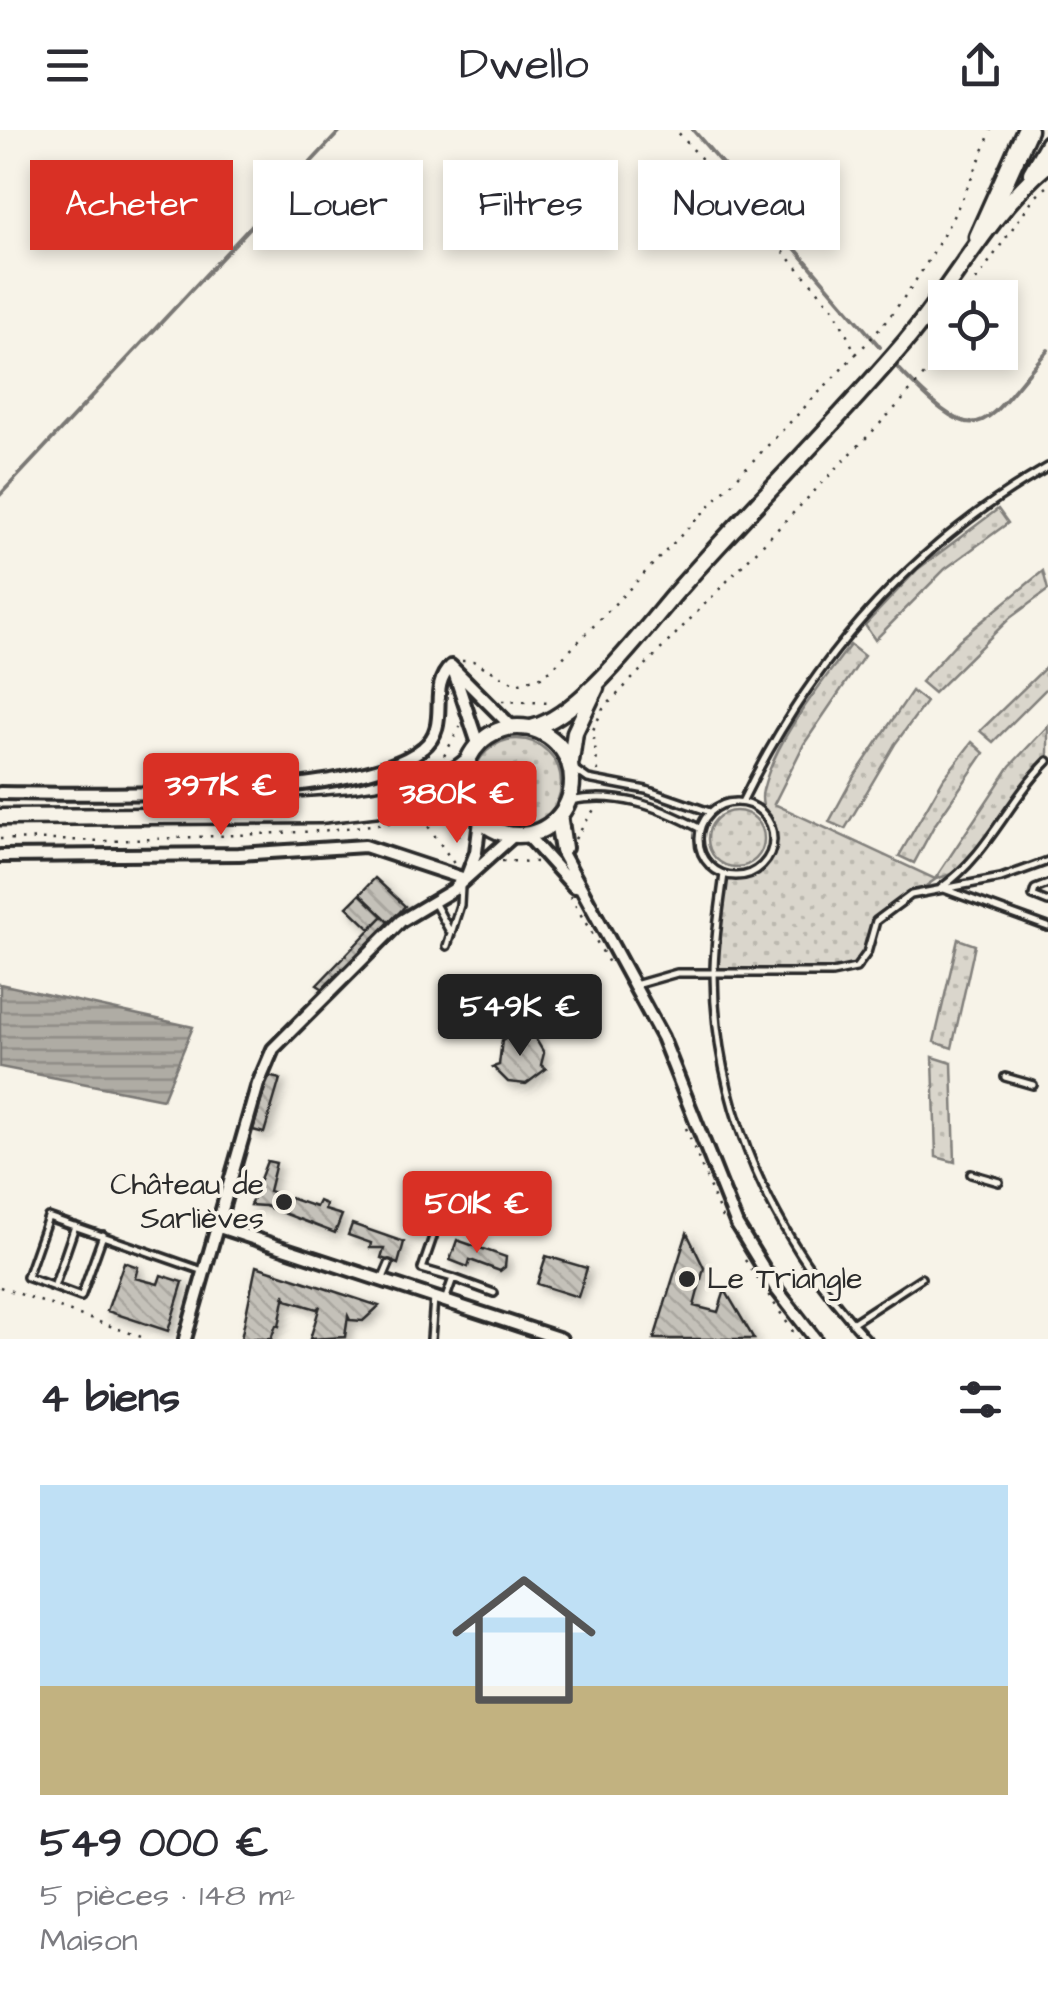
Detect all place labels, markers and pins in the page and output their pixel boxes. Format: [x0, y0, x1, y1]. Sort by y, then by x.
pin: 397K € [140, 753, 302, 838]
pin: 380K € [376, 761, 538, 846]
pin: 549K € [439, 974, 601, 1059]
place label: Château de Sarlièves [110, 1164, 264, 1240]
pin: 501K € [396, 1171, 558, 1256]
marker: Château de Sarlièves [273, 1191, 295, 1213]
place label: Le Triangle [707, 1258, 862, 1301]
marker: Le Triangle [676, 1268, 698, 1290]

